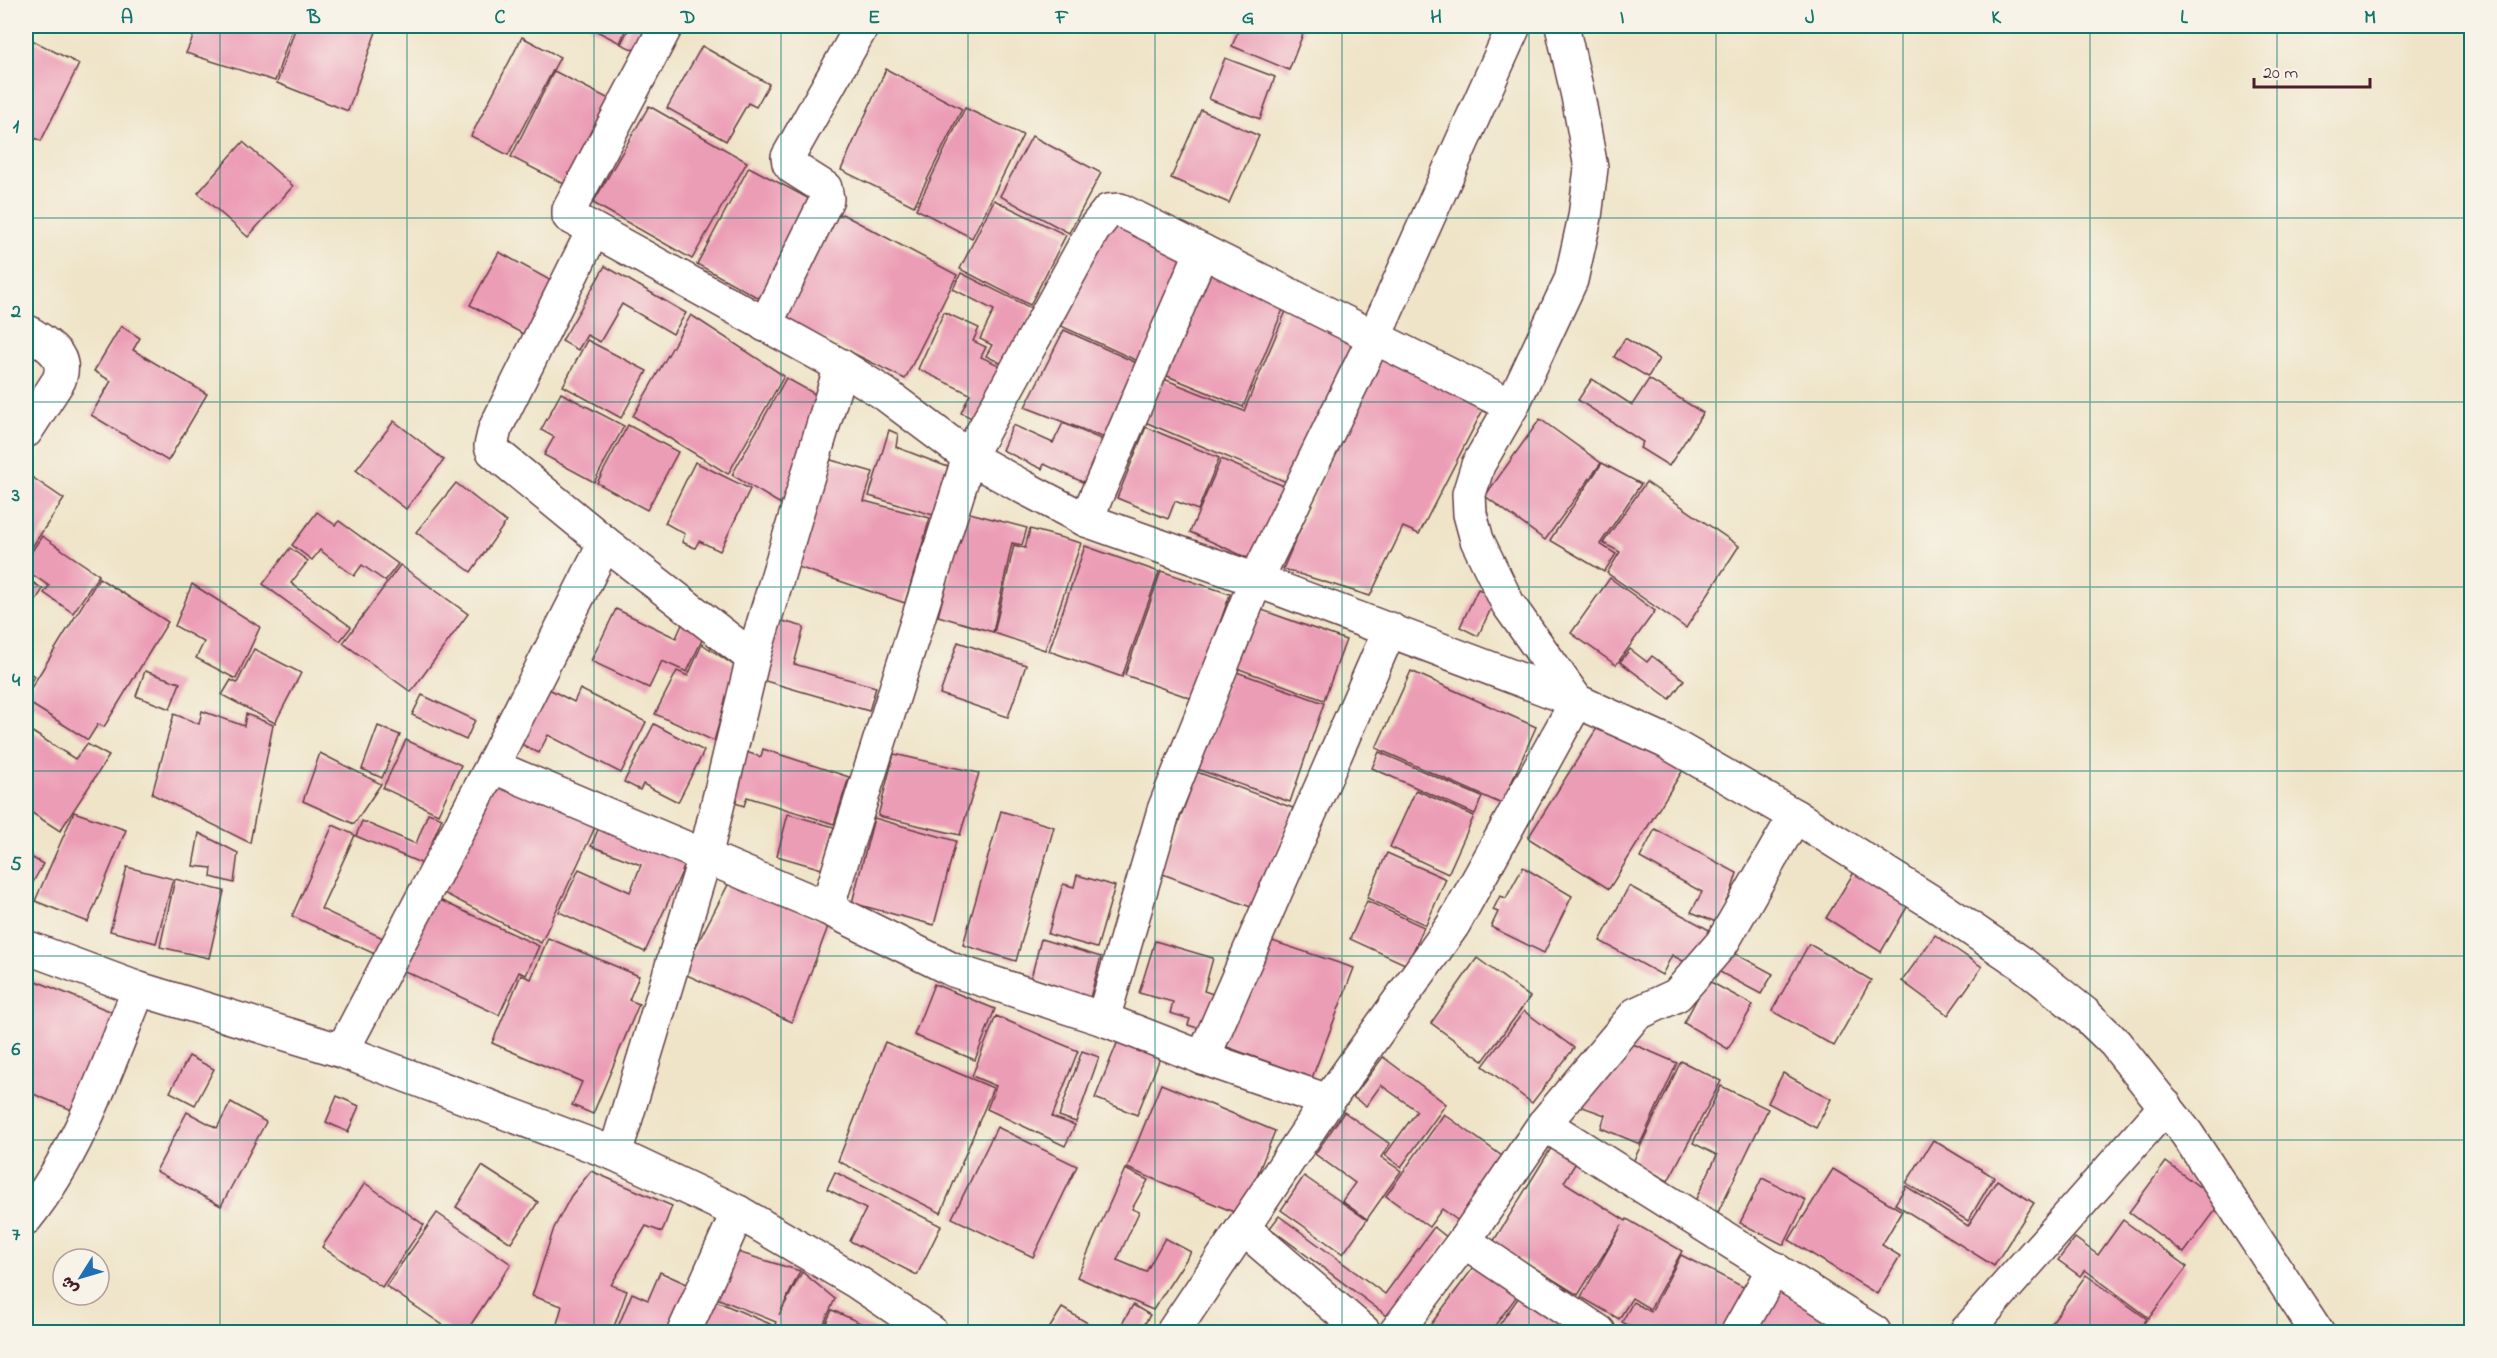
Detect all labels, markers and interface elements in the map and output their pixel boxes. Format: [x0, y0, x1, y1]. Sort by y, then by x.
text: A [121, 4, 133, 33]
text: B [306, 4, 321, 33]
text: C [495, 4, 506, 33]
text: D [680, 4, 695, 33]
text: E [868, 4, 880, 33]
text: F [1055, 4, 1069, 33]
text: G [1242, 4, 1255, 33]
text: H [1430, 4, 1442, 33]
text: I [1620, 4, 1625, 33]
text: J [1805, 4, 1815, 33]
text: K [1991, 4, 2002, 33]
text: L [2180, 4, 2188, 33]
text: M [2364, 4, 2376, 33]
scale bar [2254, 51, 2370, 89]
text: 20 m [2263, 61, 2298, 87]
text: 1 [13, 113, 20, 142]
text: 2 [10, 298, 21, 327]
text: 3 [11, 482, 20, 511]
text: 4 [12, 667, 21, 696]
text: 5 [10, 851, 22, 880]
text: 6 [12, 1036, 21, 1065]
text: 7 [12, 1221, 21, 1250]
north arrow [51, 1247, 111, 1307]
text: ش [56, 1271, 86, 1299]

